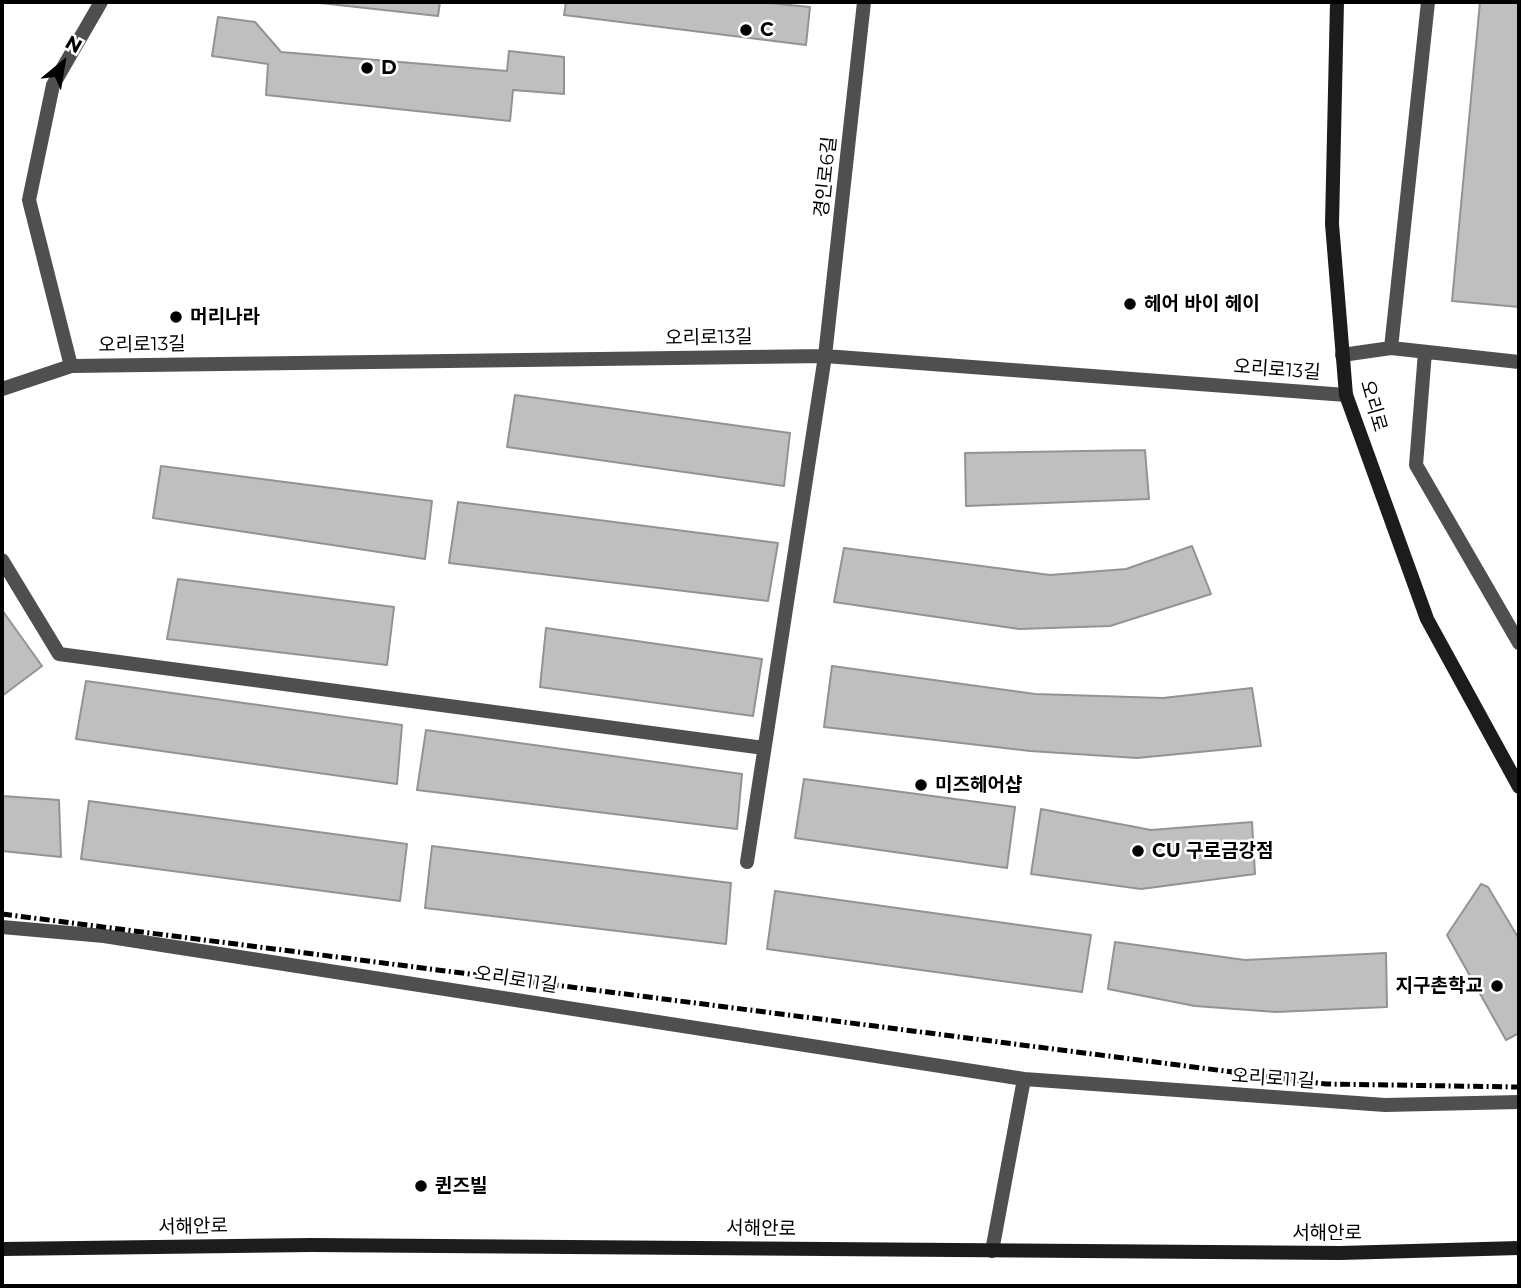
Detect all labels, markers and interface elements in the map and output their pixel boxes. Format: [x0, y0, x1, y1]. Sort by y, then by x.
place label: C [760, 19, 774, 41]
marker: C [738, 22, 754, 38]
north arrow [28, 28, 98, 98]
text: N [61, 31, 86, 58]
place label: D [381, 57, 397, 79]
marker: D [359, 60, 375, 76]
street label: 경인로6길 [810, 135, 842, 219]
place label: 헤어 바이 헤이 [1144, 293, 1260, 315]
marker: 헤어 바이 헤이 [1122, 296, 1138, 312]
place label: 머리나라 [190, 306, 260, 328]
marker: 머리나라 [168, 309, 184, 325]
street label: 오리로13길 [665, 326, 753, 350]
street label: 오리로13길 [98, 333, 186, 357]
street label: 오리로13길 [1233, 356, 1321, 384]
street label: 오리로 [1355, 378, 1391, 434]
place label: 미즈헤어샵 [935, 774, 1022, 796]
marker: 미즈헤어샵 [913, 777, 929, 793]
place label: CU 구로금강점 [1152, 840, 1273, 862]
marker: CU 구로금강점 [1130, 843, 1146, 859]
street label: 오리로11길 [473, 962, 559, 998]
place label: 지구촌학교 [1396, 975, 1483, 997]
marker: 지구촌학교 [1489, 978, 1505, 994]
street label: 오리로11길 [1230, 1065, 1316, 1093]
place label: 퀸즈빌 [435, 1175, 487, 1197]
marker: 퀸즈빌 [413, 1178, 429, 1194]
street label: 서해안로 [158, 1215, 228, 1239]
street label: 서해안로 [726, 1217, 796, 1241]
street label: 서해안로 [1292, 1222, 1362, 1244]

